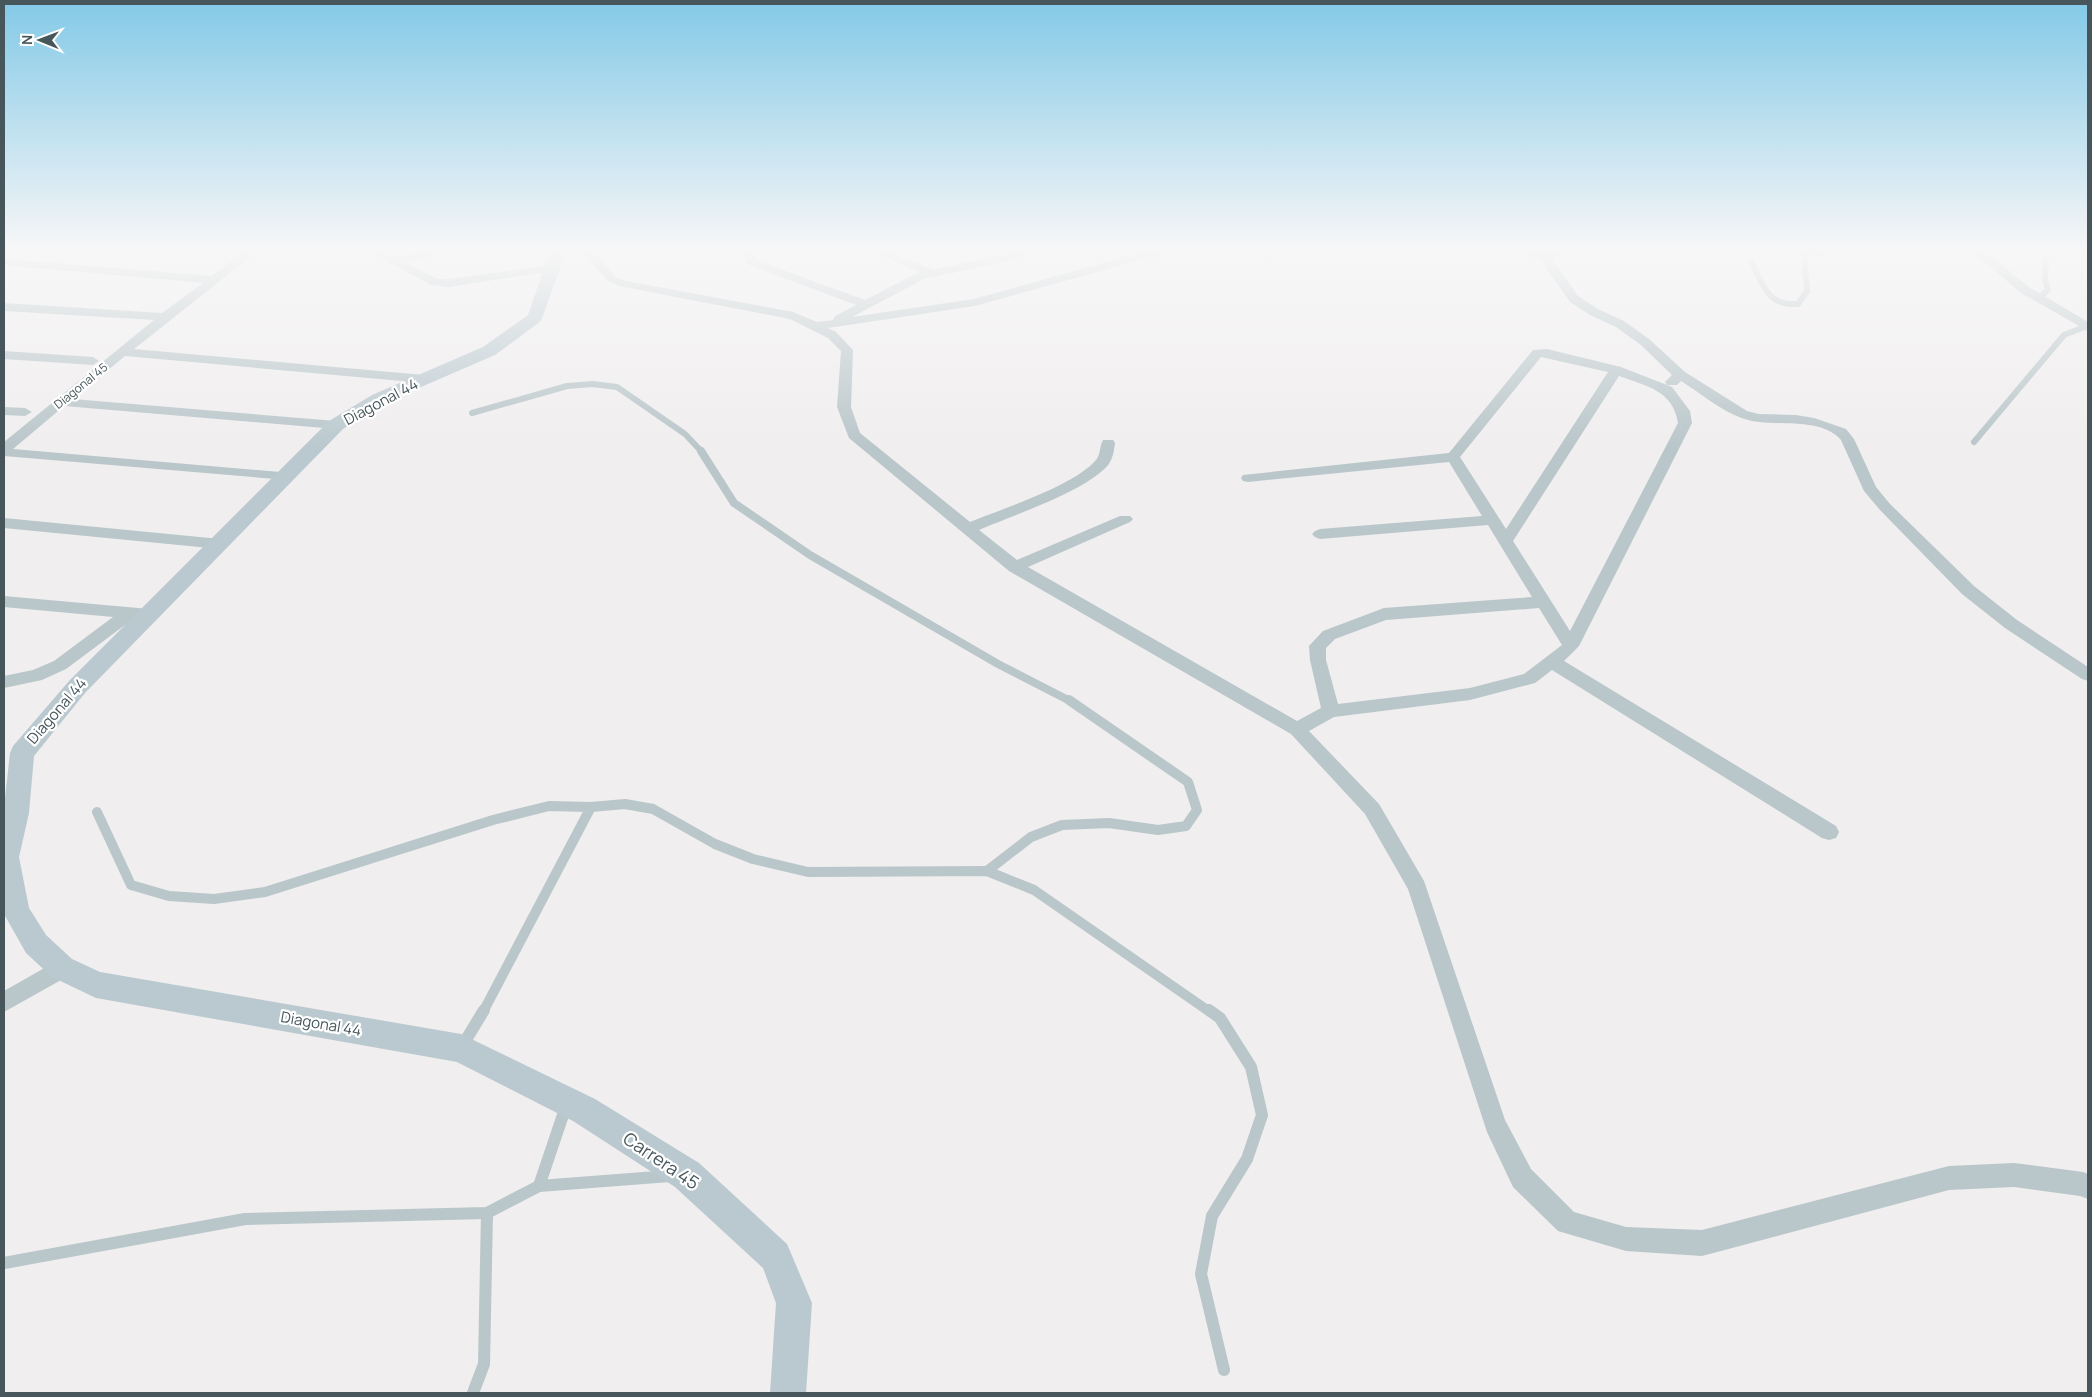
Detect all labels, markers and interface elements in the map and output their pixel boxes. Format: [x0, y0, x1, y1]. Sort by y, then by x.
north arrow [15, 15, 65, 65]
text: N [17, 35, 36, 45]
street label: Diagonal 45 [50, 359, 111, 413]
street label: Diagonal 44 [340, 373, 422, 430]
street label: Diagonal 44 [22, 673, 91, 748]
street label: Diagonal 44 [279, 1006, 363, 1041]
street label: Carrera 45 [619, 1126, 704, 1194]

